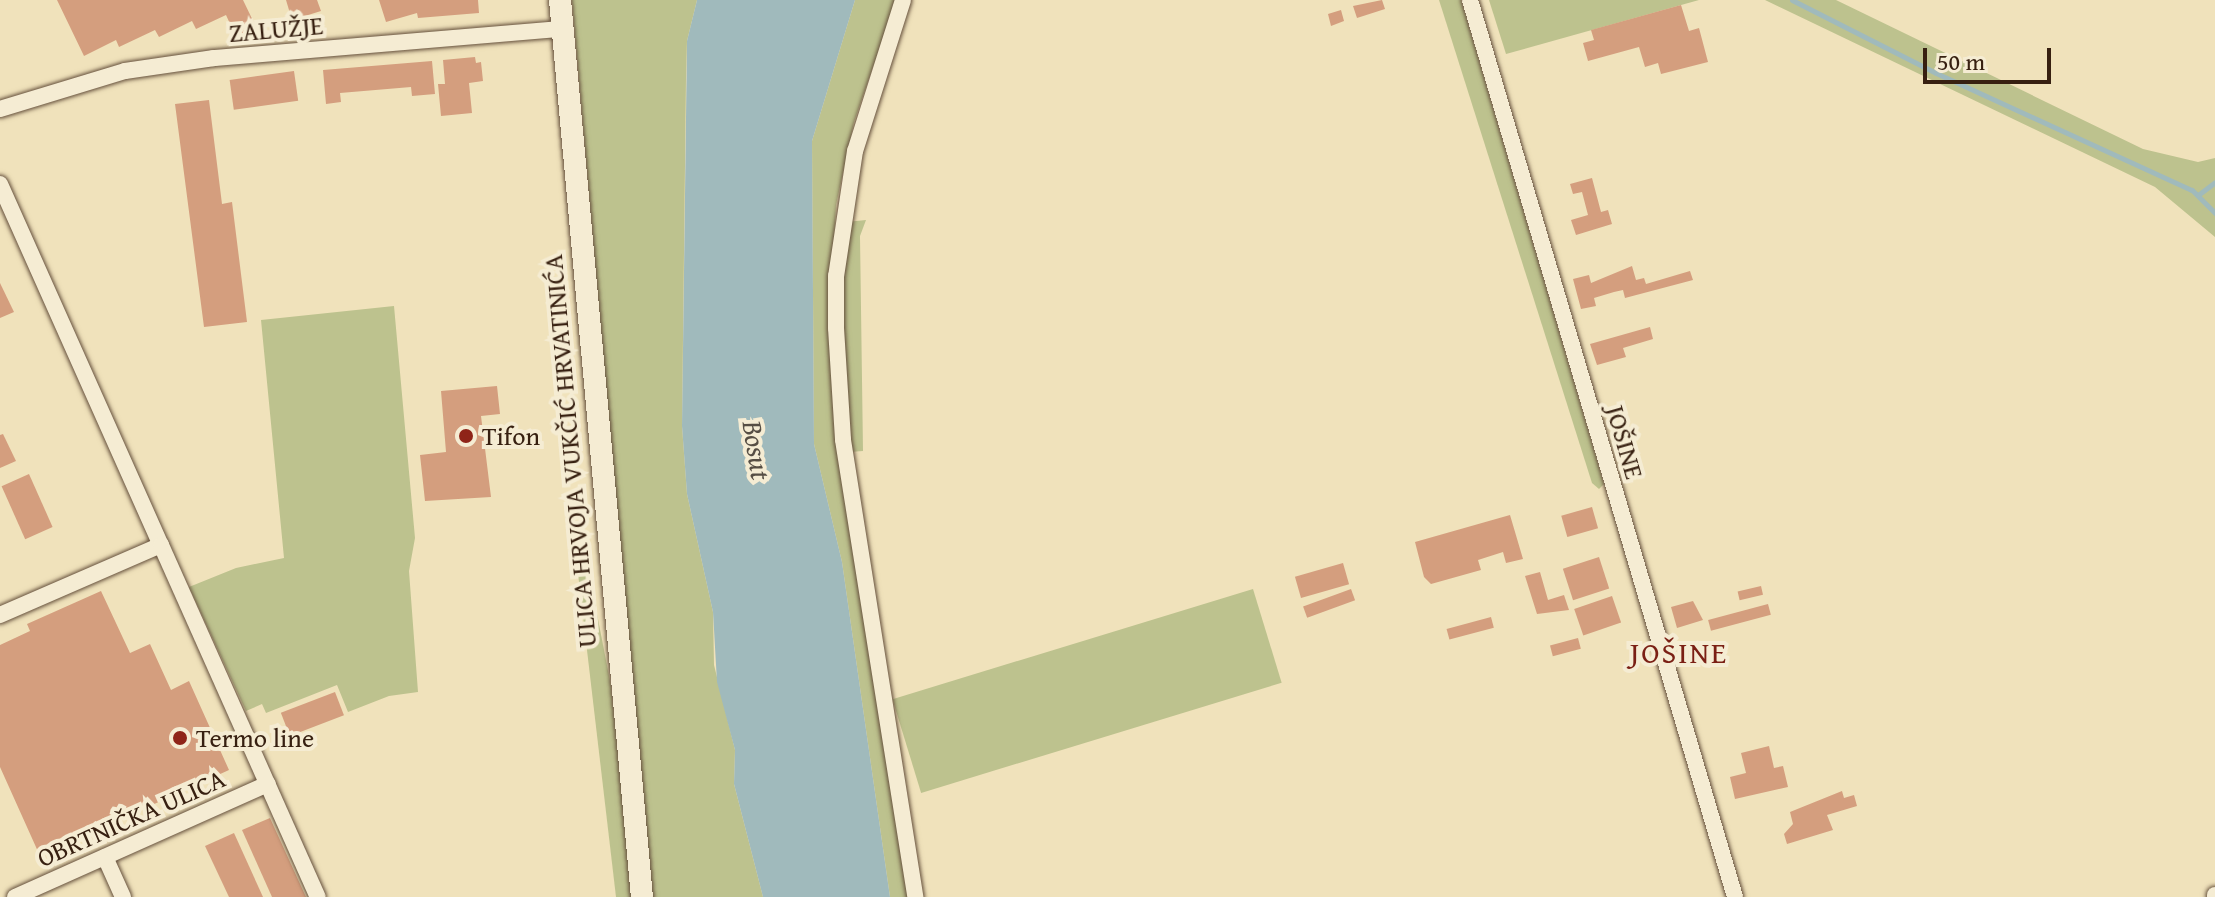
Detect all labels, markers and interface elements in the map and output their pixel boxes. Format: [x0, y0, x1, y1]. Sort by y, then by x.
street label: ZALUŽJE [228, 9, 324, 49]
scale bar [1927, 32, 2055, 82]
text: 50 m [1937, 44, 1985, 79]
street label: ULICA HRVOJA VUKČIĆ HRVATINIĆA [537, 253, 603, 649]
street label: JOŠINE [1600, 402, 1650, 482]
water label: Bosut [736, 418, 778, 482]
place label: Tifon [482, 420, 540, 452]
marker: Tifon [457, 427, 475, 445]
district label: JOŠINE [1630, 634, 1728, 670]
place label: Termo line [196, 722, 314, 754]
marker: Termo line [171, 729, 189, 747]
street label: OBRTNIČKA ULICA [32, 763, 230, 873]

